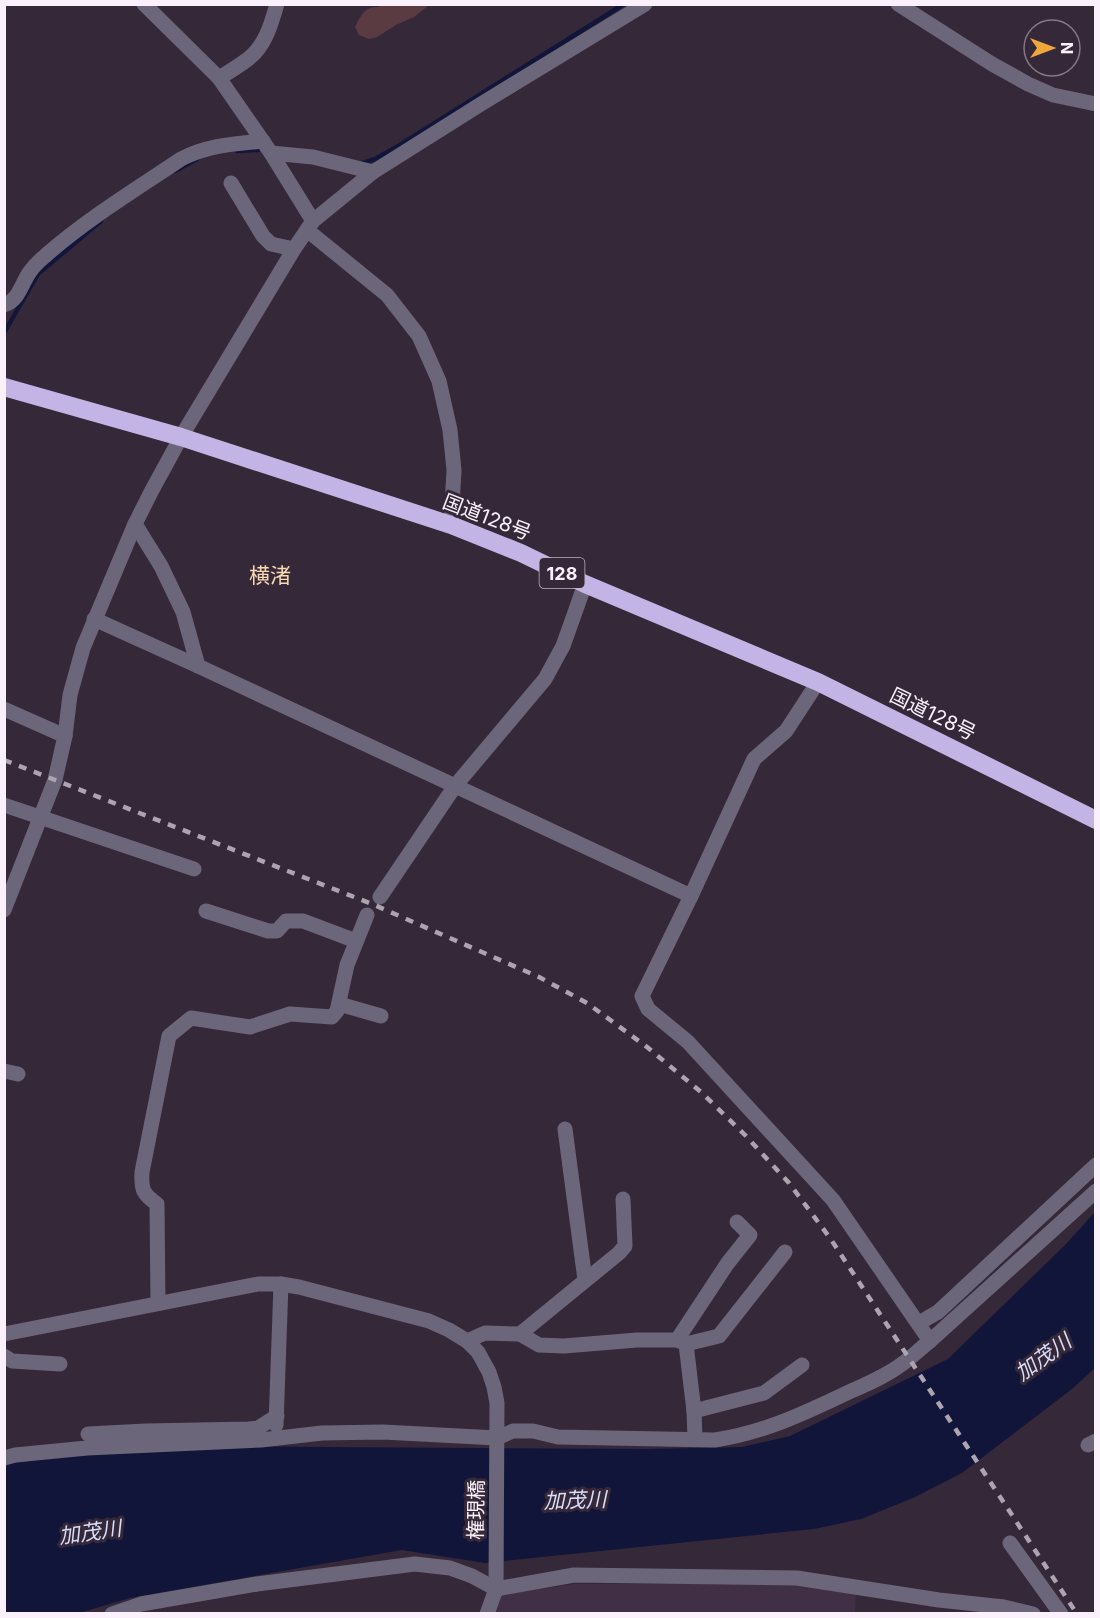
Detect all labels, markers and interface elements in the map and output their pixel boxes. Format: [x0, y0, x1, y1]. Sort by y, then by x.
north arrow [1022, 18, 1082, 78]
text: N [1057, 42, 1077, 54]
street label: 国道128号 [439, 489, 535, 545]
road number: 128 [540, 558, 584, 588]
district label: 横渚 [249, 563, 291, 588]
street label: 国道128号 [886, 683, 980, 745]
water label: 加茂川 [1010, 1327, 1077, 1386]
street label: 権現橋 [463, 1480, 489, 1540]
water label: 加茂川 [543, 1486, 609, 1514]
water label: 加茂川 [57, 1515, 125, 1549]

